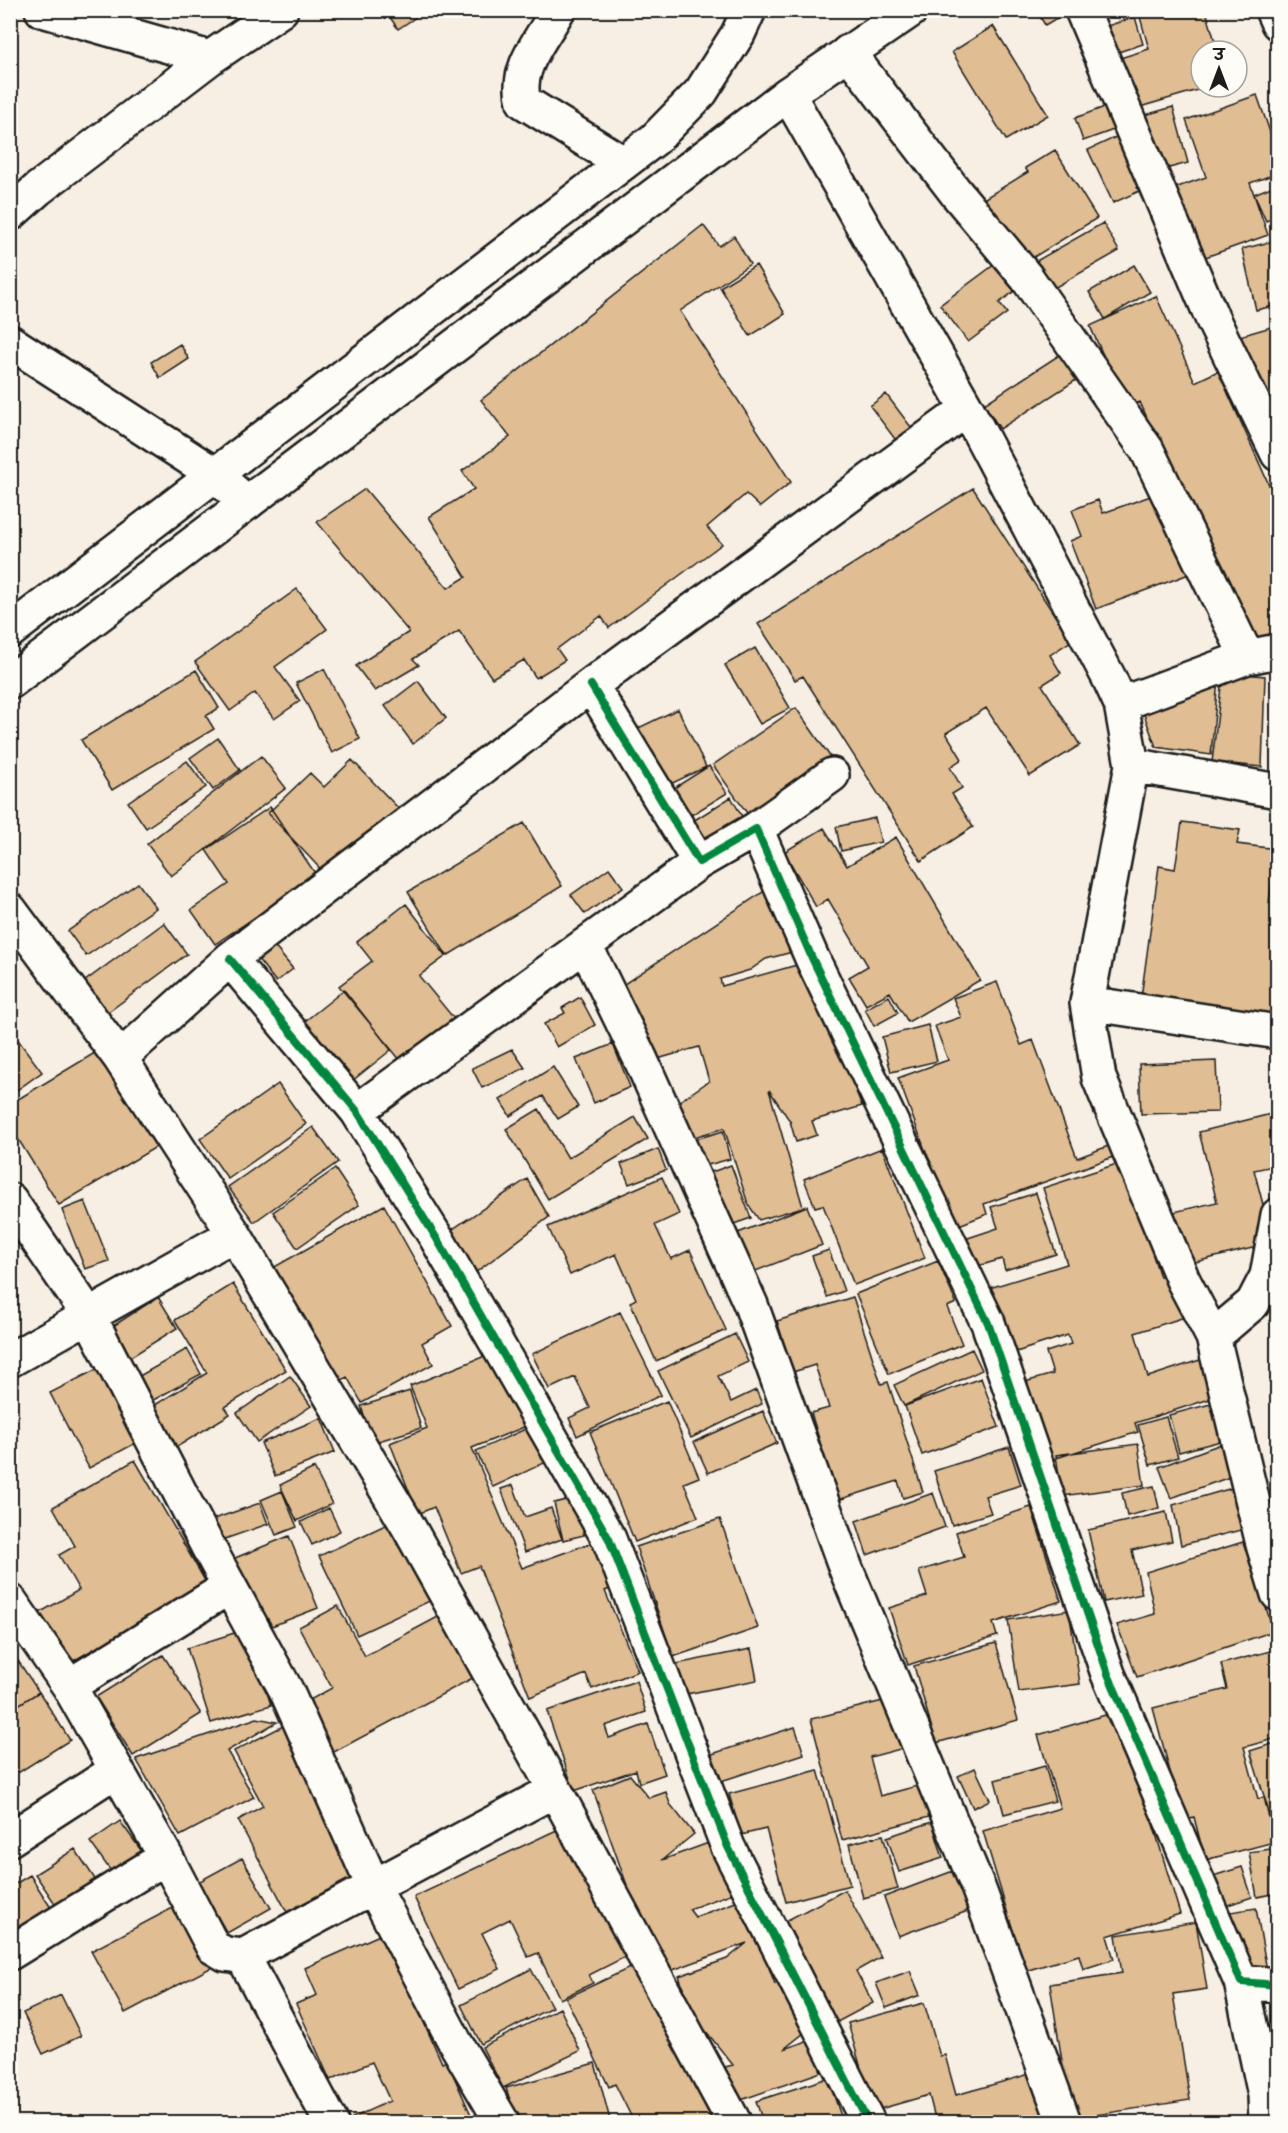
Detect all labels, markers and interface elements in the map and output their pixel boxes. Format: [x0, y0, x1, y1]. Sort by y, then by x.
north arrow [1189, 39, 1249, 99]
text: उ [1212, 44, 1226, 66]

